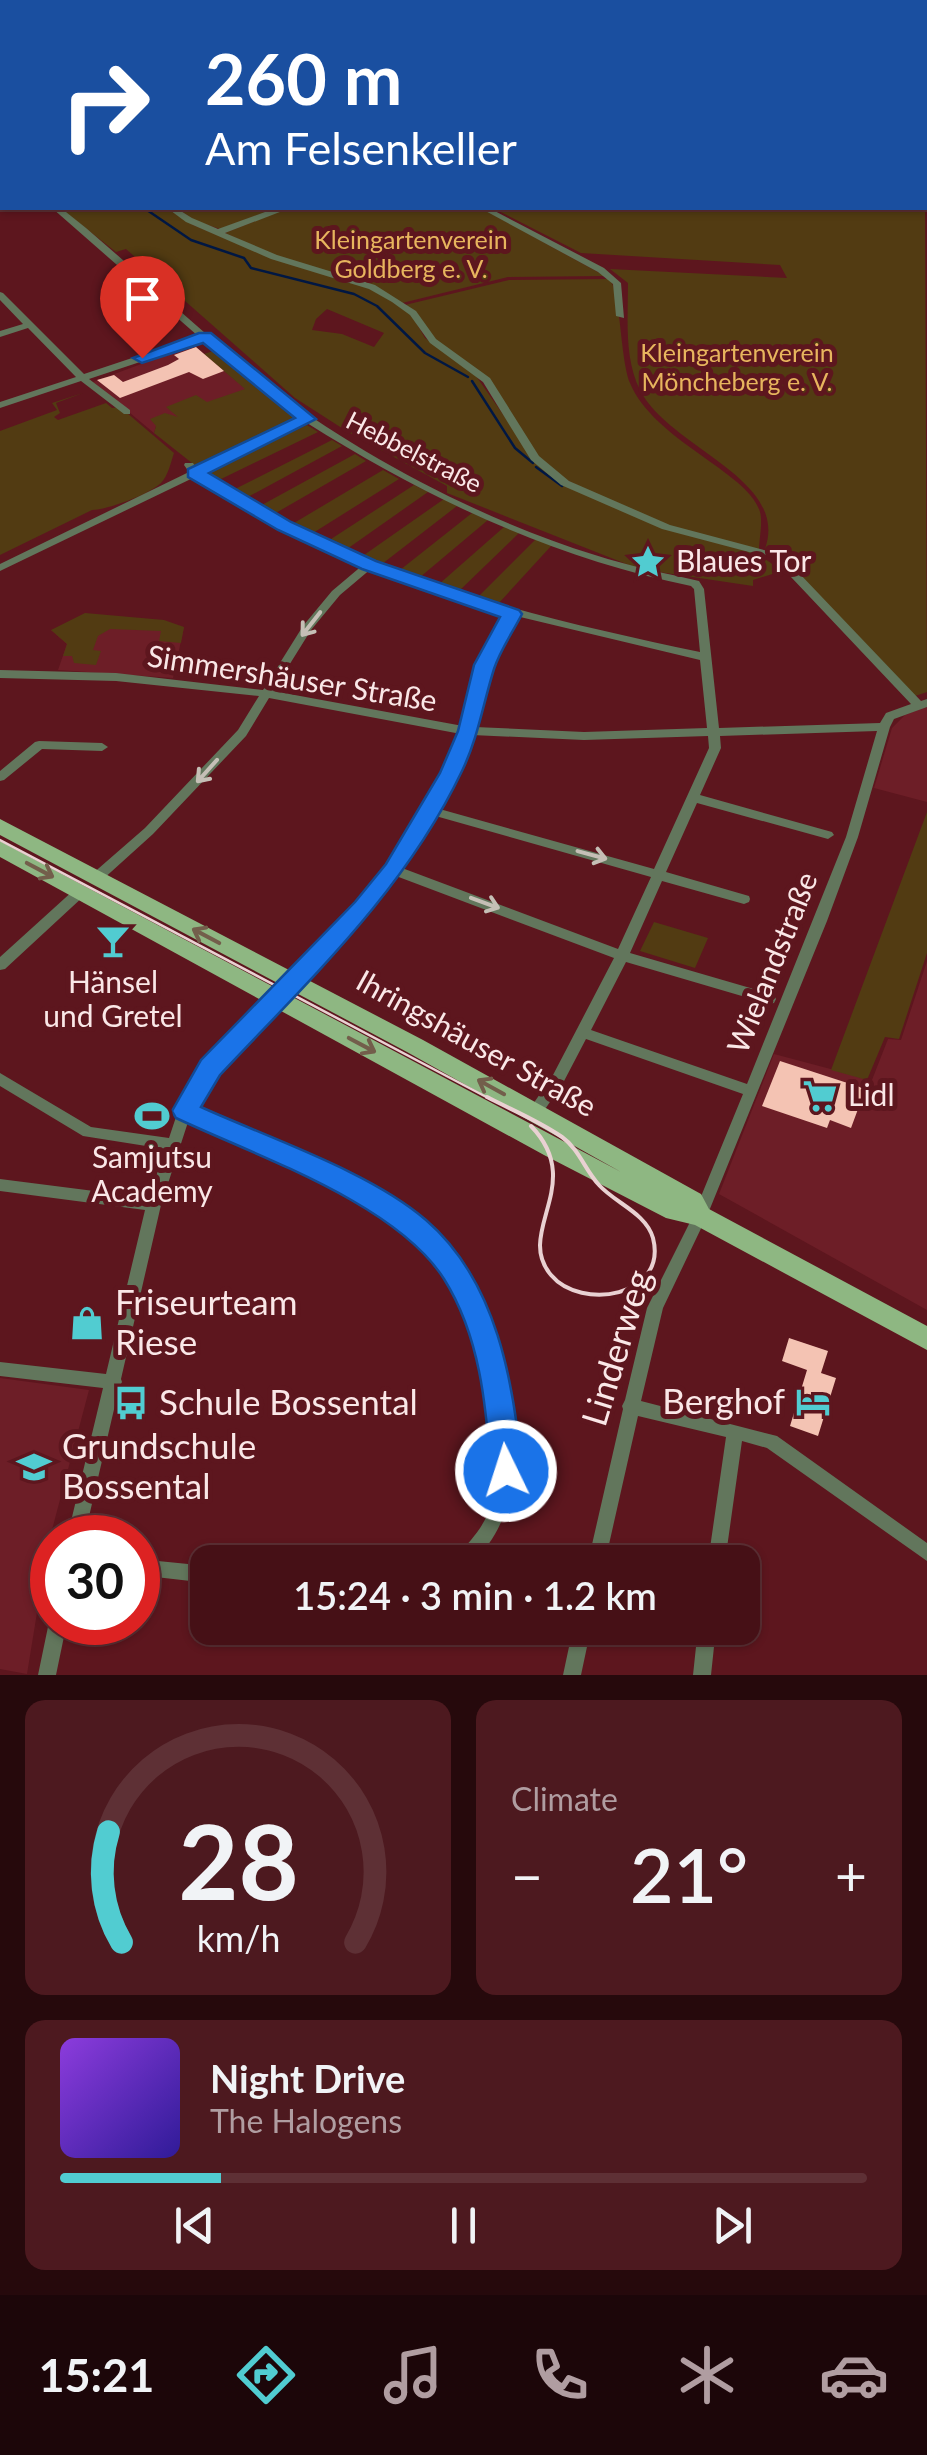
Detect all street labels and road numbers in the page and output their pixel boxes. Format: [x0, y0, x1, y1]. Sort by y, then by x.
street label: Hebbelstraße [342, 404, 487, 498]
street label: Simmershäuser Straße [145, 636, 440, 718]
street label: Wielandstraße [718, 866, 824, 1058]
street label: Ihringshäuser Straße [351, 961, 603, 1123]
street label: Linderweg [572, 1264, 659, 1430]

